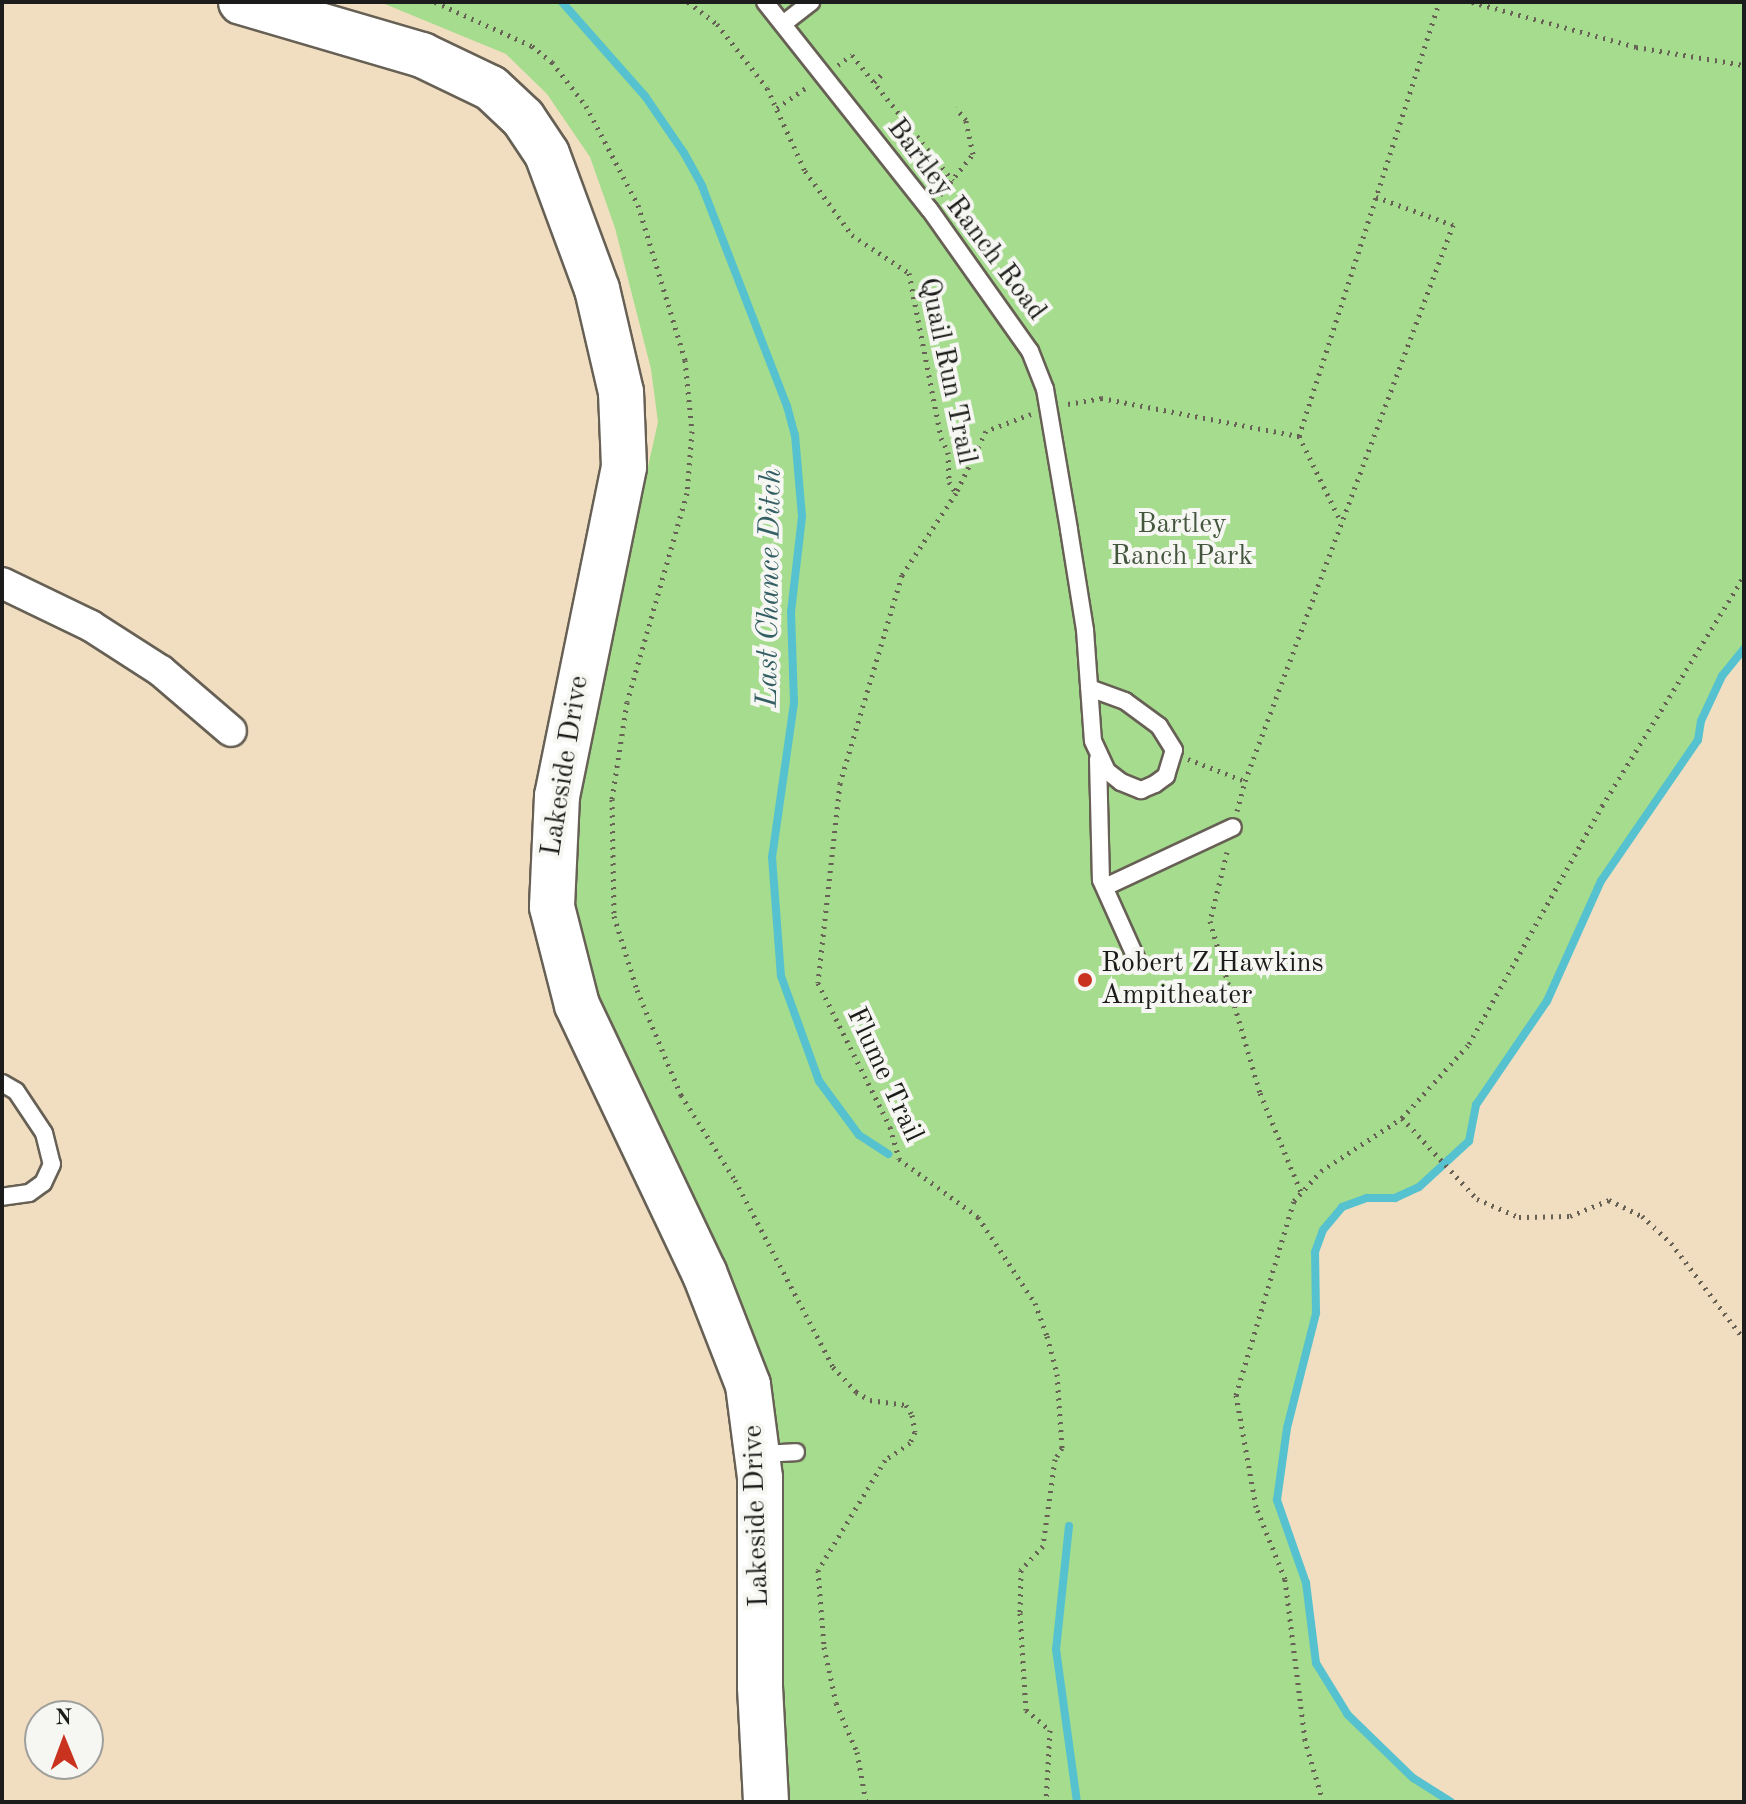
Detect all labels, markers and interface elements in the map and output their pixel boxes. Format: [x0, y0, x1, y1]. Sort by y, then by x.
street label: Bartley Ranch Road [879, 112, 1053, 328]
street label: Quail Run Trail [911, 275, 983, 467]
water label: Last Chance Ditch [750, 468, 790, 708]
park label: Bartley Ranch Park [1111, 508, 1253, 574]
street label: Lakeside Drive [535, 673, 597, 859]
place label: Robert Z Hawkins Ampitheater [1101, 947, 1324, 1013]
marker: Robert Z Hawkins Ampitheater [1076, 971, 1094, 989]
street label: Flume Trail [838, 1002, 930, 1148]
street label: Lakeside Drive [737, 1424, 777, 1608]
north arrow [24, 1700, 104, 1780]
text: N [55, 1707, 72, 1729]

